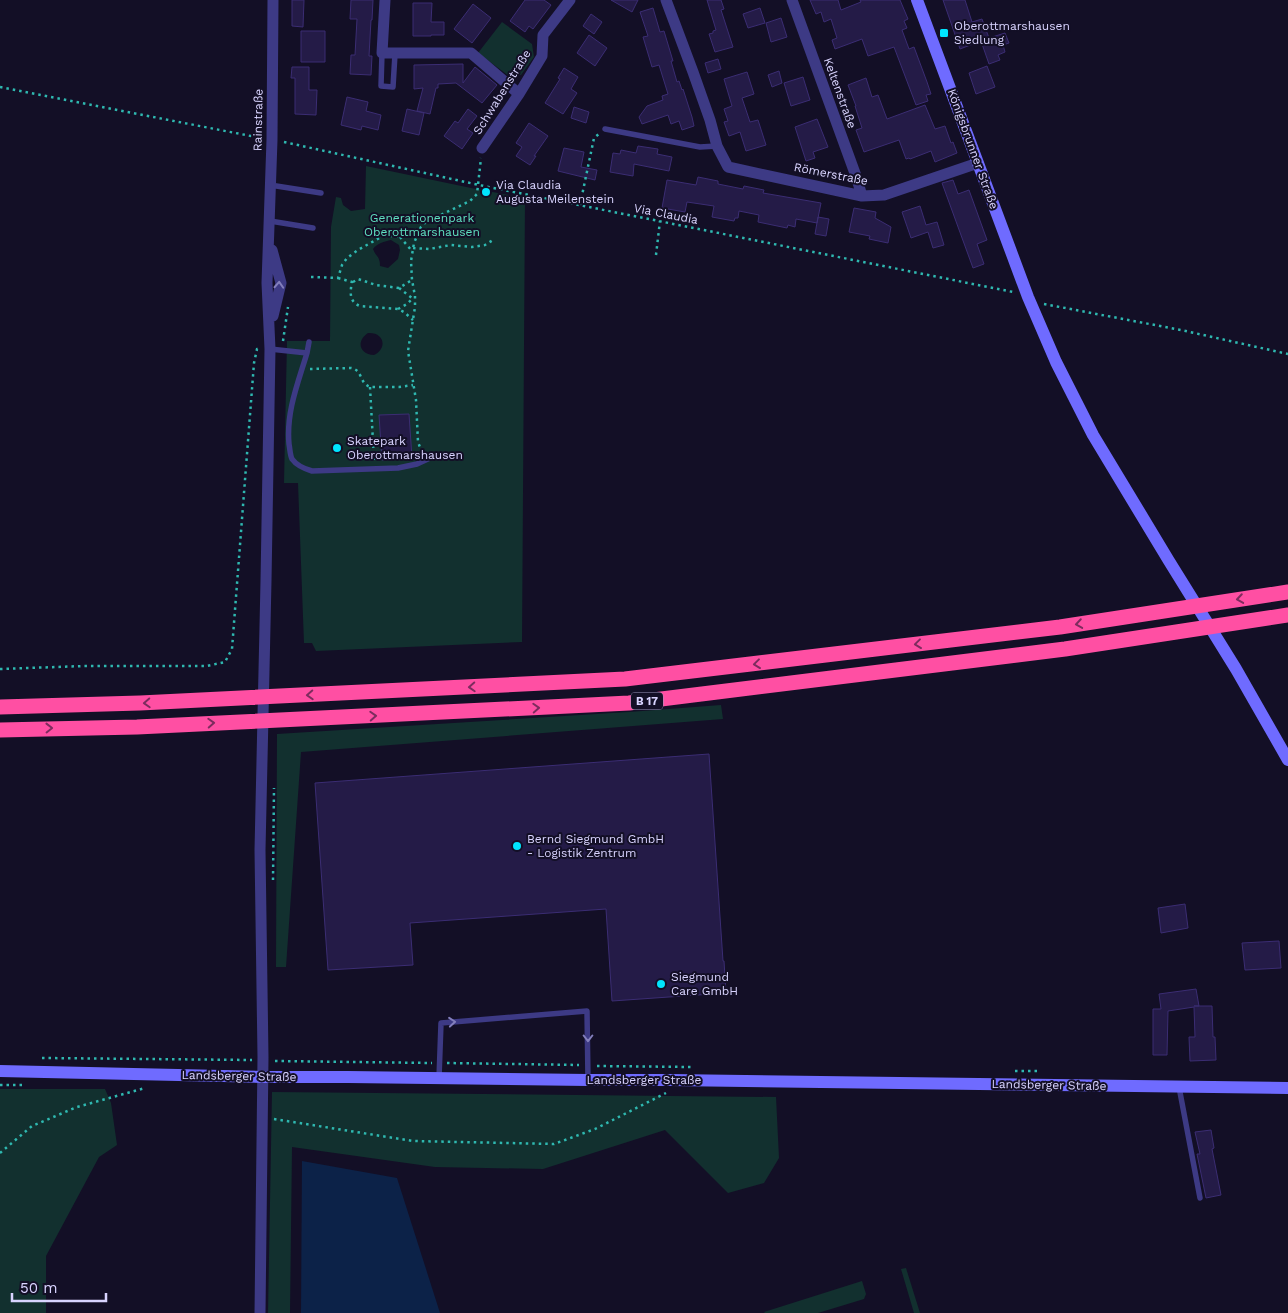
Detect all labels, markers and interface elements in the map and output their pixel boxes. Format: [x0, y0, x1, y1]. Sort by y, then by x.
place label: Oberottmarshausen Siedlung [954, 19, 1070, 47]
marker: Oberottmarshausen Siedlung [938, 27, 950, 39]
street label: Schwabenstraße [470, 47, 534, 137]
street label: Keltenstraße [821, 56, 859, 130]
street label: Königsbrunner Straße [945, 87, 1001, 211]
street label: Rainstraße [250, 89, 266, 151]
street label: Römerstraße [793, 160, 869, 188]
place label: Via Claudia Augusta Meilenstein [496, 178, 614, 206]
marker: Via Claudia Augusta Meilenstein [480, 186, 492, 198]
street label: Via Claudia [633, 201, 700, 227]
park label: Generationenpark Oberottmarshausen [364, 211, 480, 239]
one-way arrow [274, 281, 284, 289]
place label: Skatepark Oberottmarshausen [347, 434, 463, 462]
marker: Skatepark Oberottmarshausen [331, 442, 343, 454]
one-way arrow [1235, 594, 1244, 604]
one-way arrow [1075, 619, 1084, 629]
one-way arrow [914, 638, 922, 649]
one-way arrow [752, 658, 760, 669]
one-way arrow [468, 682, 476, 692]
one-way arrow [305, 689, 313, 700]
road number: B 17 [631, 692, 663, 709]
one-way arrow [143, 697, 151, 708]
one-way arrow [532, 702, 540, 713]
one-way arrow [370, 710, 378, 721]
one-way arrow [207, 718, 215, 729]
one-way arrow [45, 723, 53, 734]
place label: Bernd Siegmund GmbH - Logistik Zentrum [527, 832, 664, 860]
marker: Bernd Siegmund GmbH - Logistik Zentrum [511, 840, 523, 852]
place label: Siegmund Care GmbH [671, 970, 738, 998]
marker: Siegmund Care GmbH [655, 978, 667, 990]
one-way arrow [448, 1016, 456, 1027]
one-way arrow [583, 1034, 593, 1042]
street label: Landsberger Straße [181, 1068, 297, 1084]
street label: Landsberger Straße [587, 1073, 702, 1087]
street label: Landsberger Straße [991, 1077, 1107, 1093]
scale bar [12, 1270, 106, 1302]
text: 50 m [20, 1279, 57, 1297]

